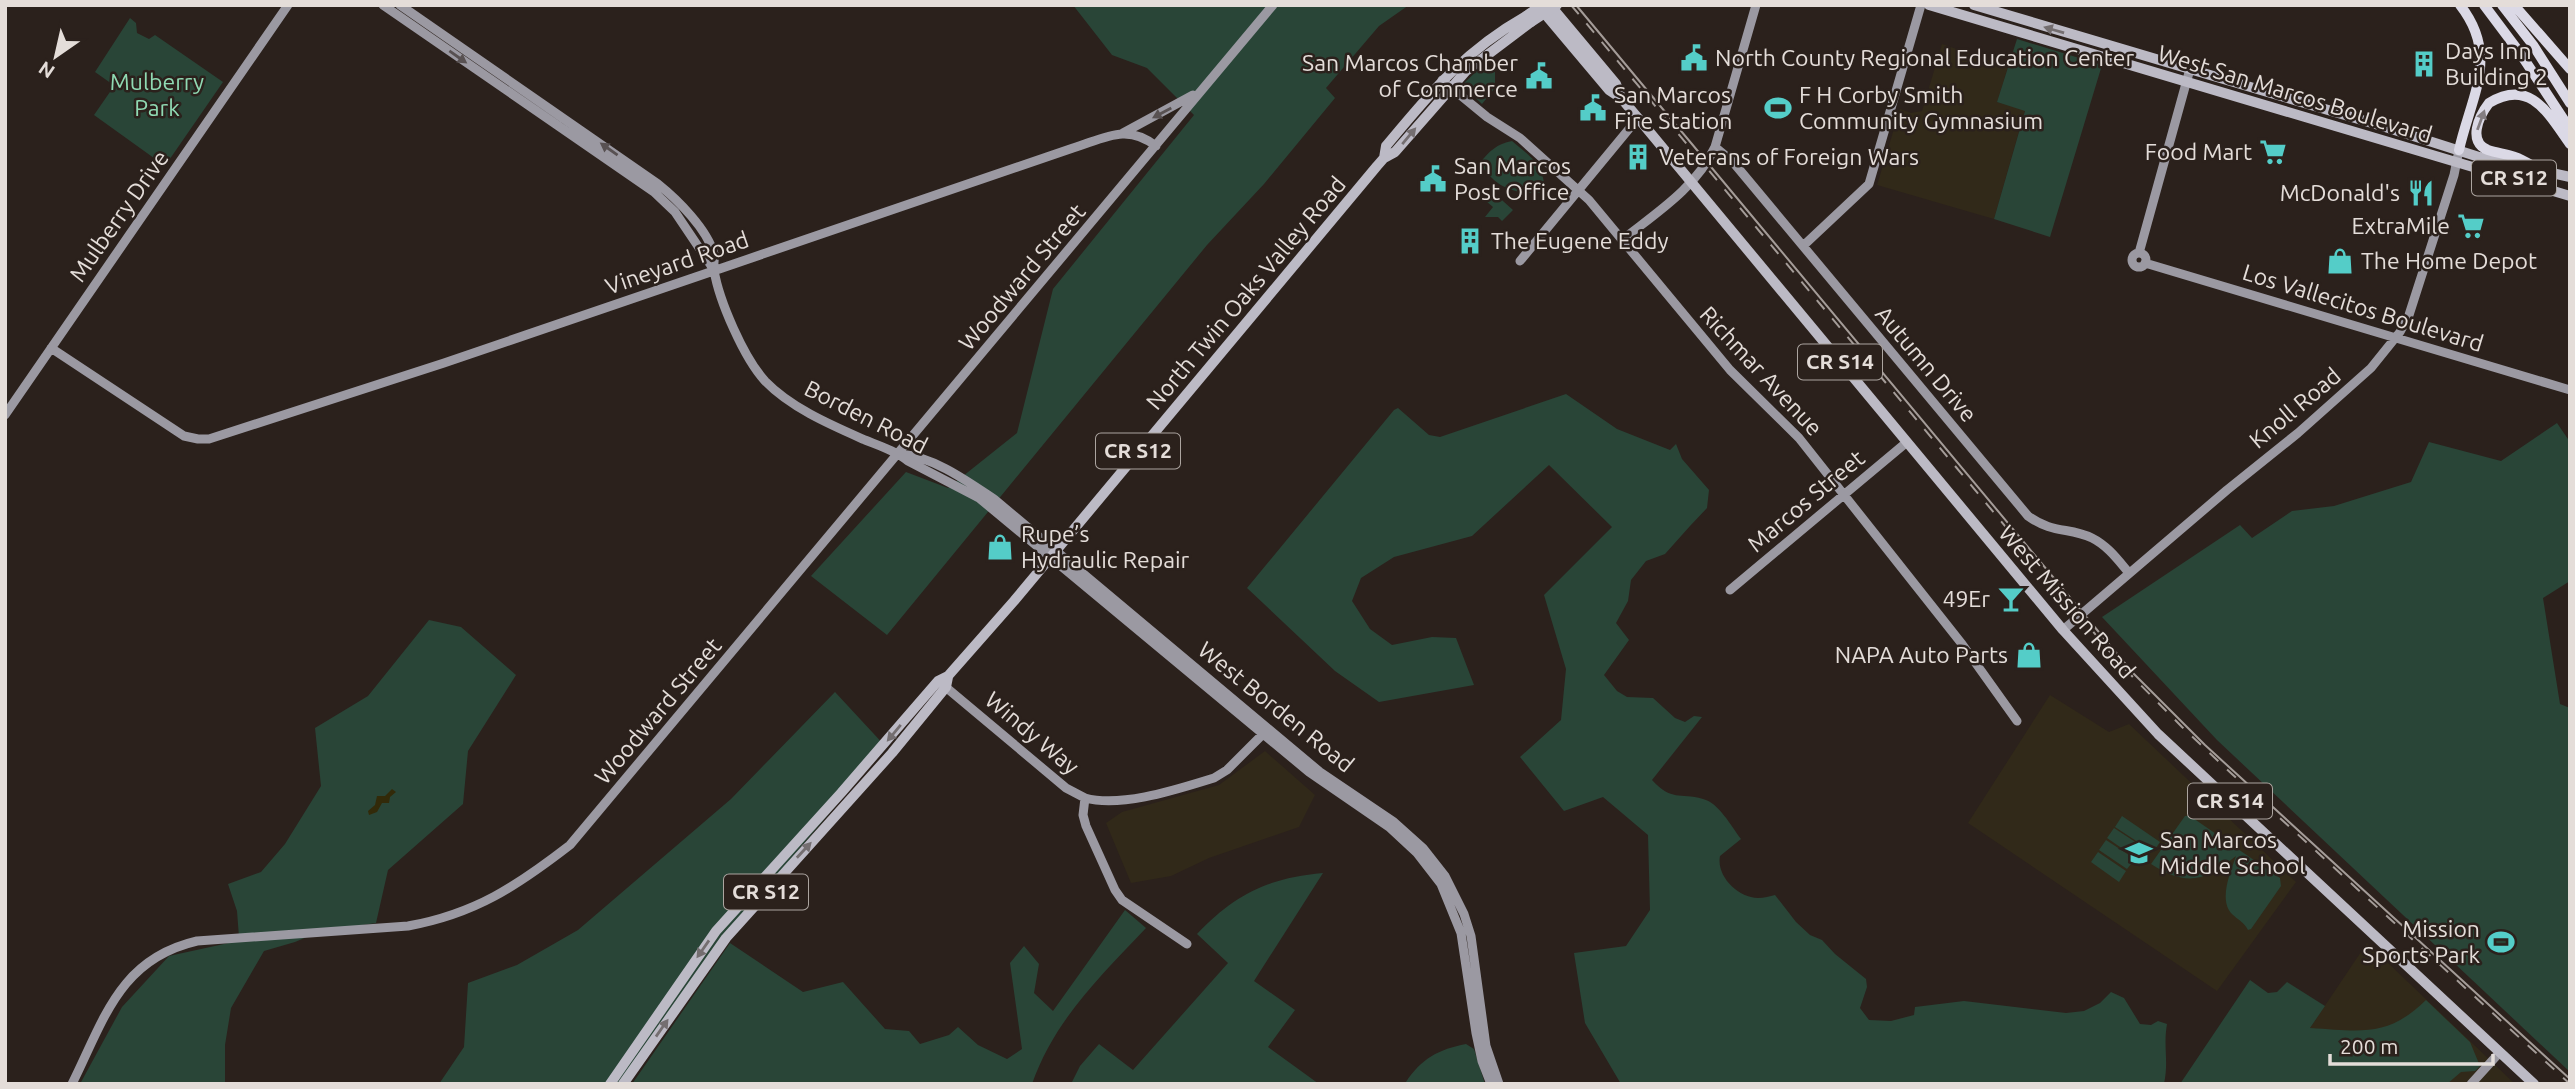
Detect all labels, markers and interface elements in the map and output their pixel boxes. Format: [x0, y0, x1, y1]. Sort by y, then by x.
north arrow [21, 21, 91, 91]
one-way arrow [2044, 24, 2065, 34]
place label: Days Inn Building 2 [2445, 38, 2548, 89]
street label: West San Marcos Boulevard [2155, 40, 2435, 147]
public building icon: North County Regional Education Center [1679, 43, 1709, 73]
place label: North County Regional Education Center [1715, 45, 2135, 70]
building icon: Days Inn Building 2 [2409, 49, 2439, 79]
one-way arrow [449, 50, 467, 64]
place label: San Marcos Chamber of Commerce [1302, 50, 1518, 101]
text: N [34, 57, 59, 83]
public building icon: San Marcos Chamber of Commerce [1524, 61, 1554, 91]
park label: Mulberry Park [110, 69, 204, 120]
place label: San Marcos Fire Station [1614, 82, 1732, 133]
place label: F H Corby Smith Community Gymnasium [1799, 82, 2043, 133]
public building icon: San Marcos Fire Station [1578, 93, 1608, 123]
sports icon: F H Corby Smith Community Gymnasium [1763, 93, 1793, 123]
one-way arrow [1152, 107, 1172, 119]
one-way arrow [2476, 109, 2487, 130]
one-way arrow [1401, 127, 1416, 144]
supermarket icon: Food Mart [2258, 137, 2288, 167]
place label: Food Mart [2145, 139, 2252, 164]
one-way arrow [600, 142, 618, 156]
building icon: Veterans of Foreign Wars [1623, 142, 1653, 172]
place label: Veterans of Foreign Wars [1659, 144, 1919, 169]
street label: Mulberry Drive [64, 145, 173, 286]
place label: San Marcos Post Office [1454, 153, 1571, 204]
road number: CR S12 [2472, 160, 2556, 196]
public building icon: San Marcos Post Office [1418, 164, 1448, 194]
street label: North Twin Oaks Valley Road [1141, 171, 1350, 414]
restaurant icon: McDonald's [2406, 178, 2436, 208]
place label: McDonald's [2280, 180, 2400, 205]
street label: Woodward Street [953, 199, 1090, 355]
supermarket icon: ExtraMile [2456, 211, 2486, 241]
place label: ExtraMile [2351, 213, 2450, 238]
street label: Vineyard Road [602, 226, 752, 299]
building icon: The Eugene Eddy [1455, 226, 1485, 256]
place label: The Eugene Eddy [1491, 228, 1668, 253]
shop icon: The Home Depot [2325, 246, 2355, 276]
place label: The Home Depot [2361, 248, 2537, 273]
street label: Los Vallecitos Boulevard [2240, 259, 2486, 356]
street label: Richmar Avenue [1695, 301, 1827, 440]
street label: Autumn Drive [1871, 301, 1982, 426]
road number: CR S14 [1798, 344, 1882, 380]
street label: Knoll Road [2244, 362, 2345, 453]
street label: Borden Road [801, 375, 932, 458]
road number: CR S12 [1096, 434, 1180, 468]
street label: Marcos Street [1742, 445, 1869, 556]
street label: West Mission Road [1994, 520, 2140, 683]
place label: Rupe’s Hydraulic Repair [1021, 521, 1190, 572]
shop icon: Rupe’s Hydraulic Repair [985, 532, 1015, 562]
bar icon: 49Er [1996, 584, 2026, 614]
place label: 49Er [1942, 586, 1990, 611]
street label: Woodward Street [589, 633, 726, 789]
street label: West Borden Road [1194, 636, 1359, 777]
shop icon: NAPA Auto Parts [2014, 640, 2044, 670]
place label: NAPA Auto Parts [1835, 642, 2008, 667]
street label: Windy Way [981, 686, 1084, 779]
one-way arrow [887, 724, 902, 741]
road number: CR S14 [2188, 784, 2272, 818]
place label: San Marcos Middle School [2160, 827, 2305, 878]
school or university icon: San Marcos Middle School [2124, 838, 2154, 868]
one-way arrow [796, 841, 812, 859]
road number: CR S12 [724, 874, 808, 910]
place label: Mission Sports Park [2362, 916, 2480, 967]
sports icon: Mission Sports Park [2486, 927, 2516, 957]
one-way arrow [697, 939, 710, 958]
one-way arrow [655, 1019, 669, 1037]
scale bar [2330, 1023, 2493, 1066]
text: 200 m [2340, 1034, 2398, 1058]

